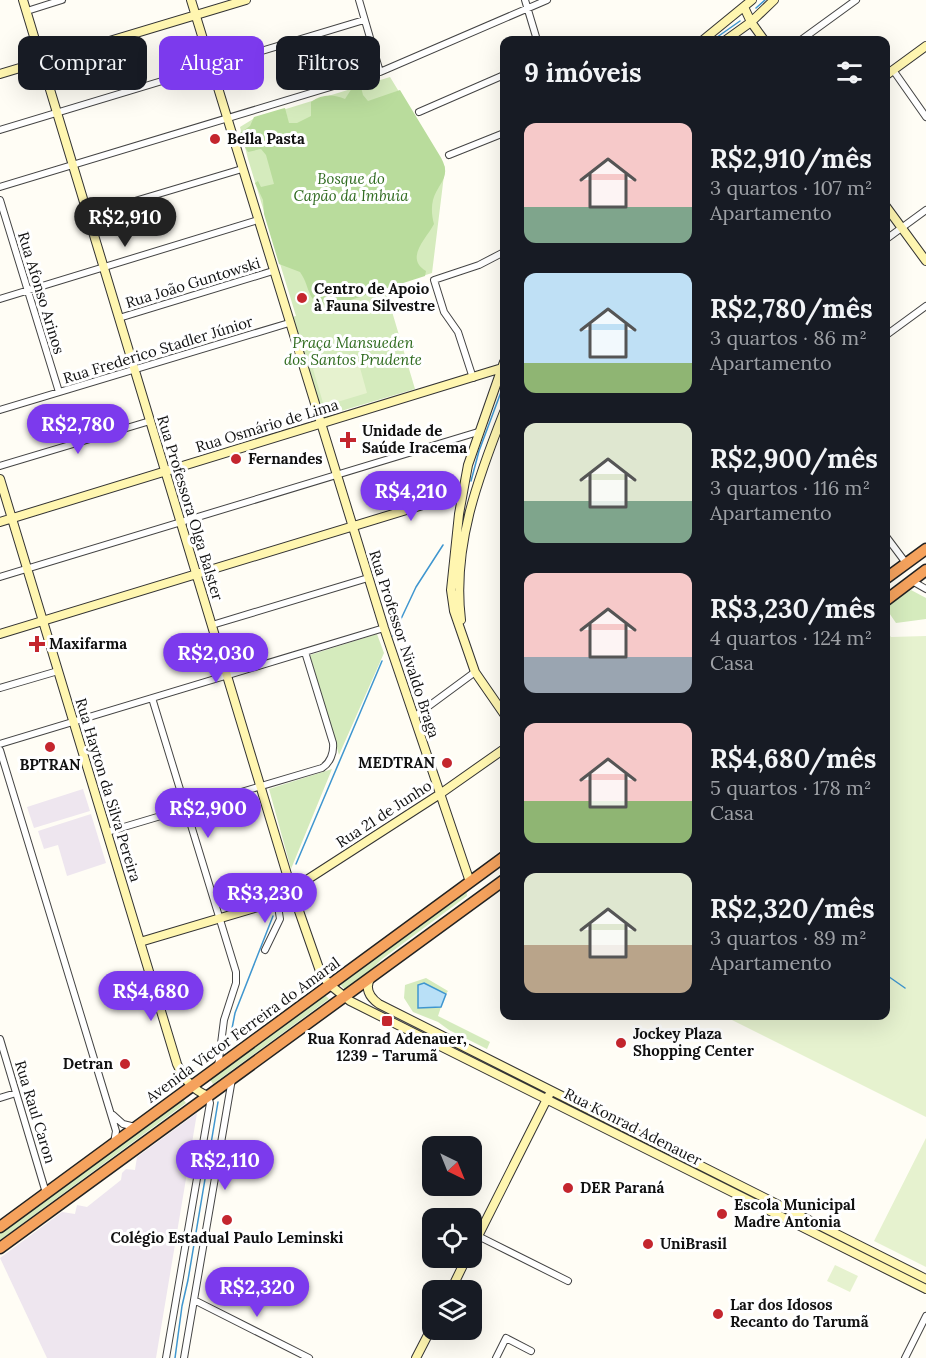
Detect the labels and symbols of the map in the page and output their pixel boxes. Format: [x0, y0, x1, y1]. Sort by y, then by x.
place label: Bella Pasta [227, 129, 305, 148]
marker: Bella Pasta [208, 132, 222, 146]
park label: Bosque do Capão da Imbuia [293, 169, 409, 205]
pin: R$2,910 [70, 197, 180, 248]
street label: Rua Afonso Arinos [14, 229, 69, 356]
street label: Rua João Guntowski [123, 253, 262, 312]
place label: Centro de Apoio à Fauna Silvestre [314, 279, 435, 315]
marker: Centro de Apoio à Fauna Silvestre [295, 291, 309, 305]
street label: Rua Frederico Stadler Júnior [61, 311, 256, 388]
park label: Praça Mansueden dos Santos Prudente [284, 333, 422, 369]
street label: Rua Osmário de Lima [193, 395, 341, 456]
pin: R$2,780 [23, 404, 133, 455]
street label: Rua Professora Olga Balster [153, 413, 228, 603]
place label: Unidade de Saúde Iracema [362, 421, 467, 457]
marker: Unidade de Saúde Iracema [339, 431, 357, 449]
place label: Fernandes [248, 449, 323, 468]
marker: Fernandes [229, 452, 243, 466]
pin: R$4,210 [356, 471, 466, 522]
street label: Rua Professor Nivaldo Braga [365, 547, 444, 740]
pin: R$2,030 [161, 633, 271, 684]
place label: Maxifarma [49, 634, 127, 653]
marker: Maxifarma [30, 637, 44, 651]
street label: Rua Hayton da Silva Pereira [71, 696, 146, 884]
marker: BPTRAN [43, 740, 57, 754]
place label: MEDTRAN [358, 753, 435, 772]
place label: BPTRAN [20, 755, 81, 774]
marker: MEDTRAN [440, 756, 454, 770]
street label: Rua 21 de Junho [332, 776, 435, 851]
pin: R$2,900 [153, 788, 263, 839]
pin: R$3,230 [210, 873, 320, 924]
street label: Avenida Victor Ferreira do Amaral [141, 953, 343, 1107]
pin: R$4,680 [96, 971, 206, 1022]
marker: Rua Konrad Adenauer, 1239 - Tarumã [380, 1014, 394, 1028]
place label: Jockey Plaza Shopping Center [633, 1024, 755, 1060]
place label: Rua Konrad Adenauer, 1239 - Tarumã [307, 1029, 467, 1065]
marker: Jockey Plaza Shopping Center [614, 1036, 628, 1050]
place label: Detran [63, 1054, 113, 1073]
marker: Detran [118, 1057, 132, 1071]
street label: Rua Raul Caron [11, 1058, 60, 1166]
street label: Rua Konrad Adenauer [561, 1084, 706, 1170]
north arrow [422, 1136, 482, 1196]
pin: R$2,110 [170, 1140, 280, 1191]
place label: DER Paraná [580, 1178, 665, 1197]
marker: DER Paraná [561, 1181, 575, 1195]
place label: Escola Municipal Madre Antonia [734, 1195, 856, 1231]
marker: Escola Municipal Madre Antonia [715, 1207, 729, 1221]
marker: Colégio Estadual Paulo Leminski [220, 1213, 234, 1227]
place label: Colégio Estadual Paulo Leminski [111, 1228, 344, 1247]
place label: UniBrasil [660, 1234, 727, 1253]
marker: UniBrasil [641, 1237, 655, 1251]
pin: R$2,320 [202, 1267, 312, 1318]
place label: Lar dos Idosos Recanto do Tarumã [730, 1295, 869, 1331]
marker: Lar dos Idosos Recanto do Tarumã [711, 1307, 725, 1321]

